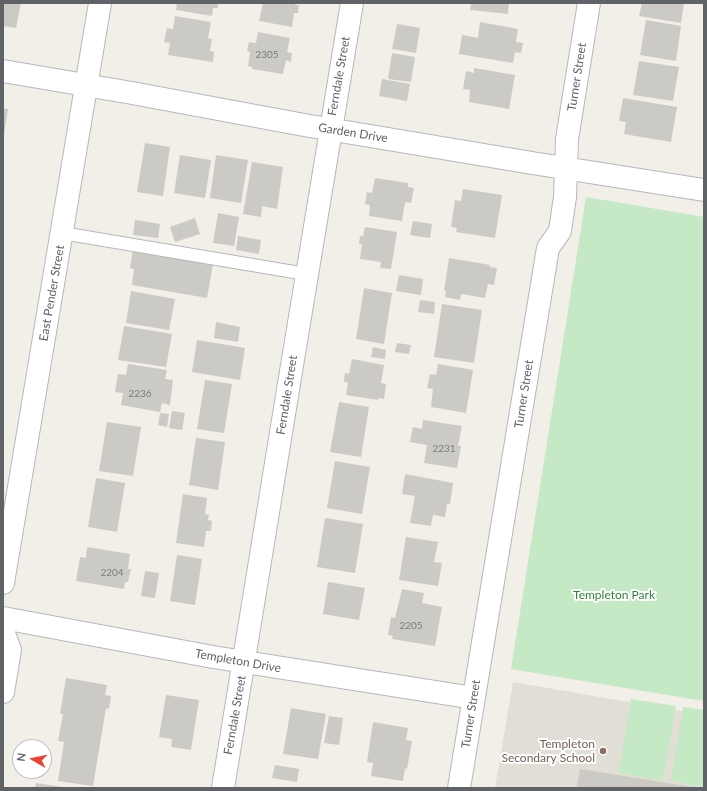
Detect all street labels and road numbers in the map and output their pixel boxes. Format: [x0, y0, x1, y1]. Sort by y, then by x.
street label: Ferndale Street [325, 35, 353, 117]
street label: Turner Street [564, 42, 590, 112]
street label: Garden Drive [317, 120, 389, 146]
street label: East Pender Street [36, 244, 68, 342]
street label: Ferndale Street [274, 354, 300, 436]
street label: Turner Street [511, 359, 537, 429]
street label: Templeton Drive [194, 646, 282, 676]
street label: Ferndale Street [221, 674, 249, 756]
street label: Turner Street [458, 679, 484, 749]

